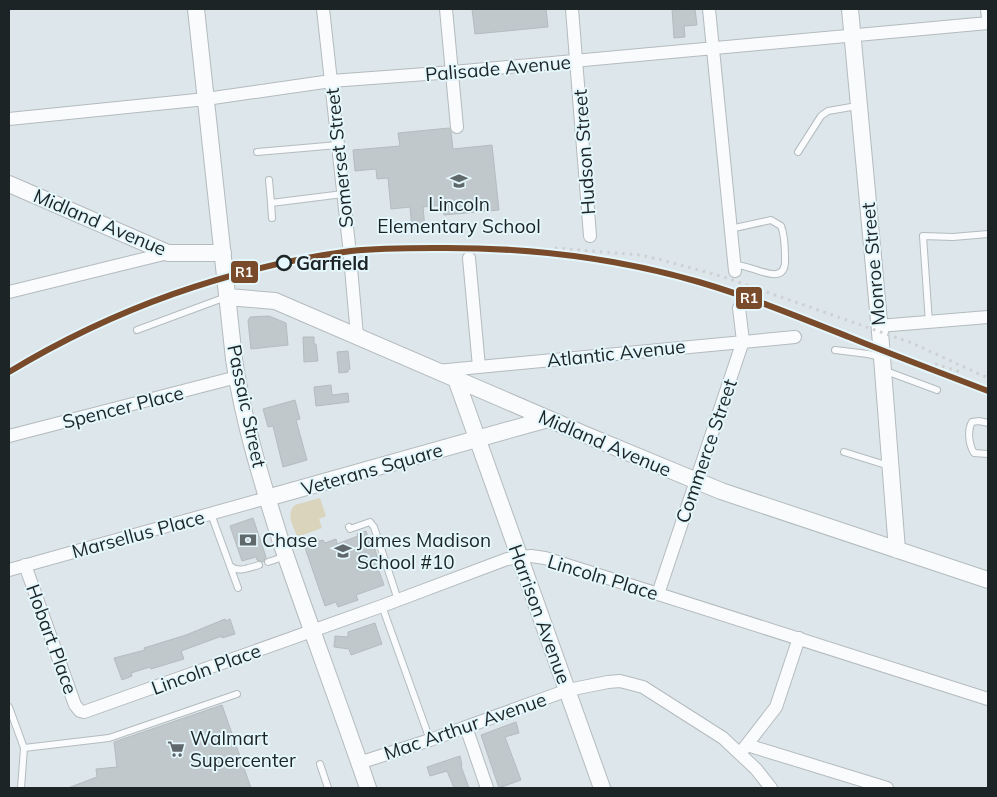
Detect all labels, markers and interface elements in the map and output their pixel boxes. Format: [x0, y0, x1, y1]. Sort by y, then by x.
street label: Palisade Avenue [424, 50, 572, 86]
street label: Somerset Street [320, 87, 358, 229]
street label: Hudson Street [568, 88, 600, 216]
school or university icon: Lincoln Elementary School [449, 171, 469, 191]
street label: Midland Avenue [30, 183, 170, 261]
place label: Lincoln Elementary School [377, 192, 541, 238]
street label: Monroe Street [856, 201, 890, 327]
place label: Garfield [296, 251, 369, 275]
marker: Garfield [276, 255, 292, 271]
line badge: R1 [230, 260, 259, 284]
text: R1 [235, 263, 253, 281]
line badge: R1 [735, 286, 763, 310]
text: R1 [740, 289, 758, 307]
street label: Atlantic Avenue [546, 334, 686, 372]
street label: Passaic Street [222, 342, 272, 470]
street label: Commerce Street [670, 376, 742, 526]
street label: Spencer Place [60, 380, 186, 434]
street label: Midland Avenue [535, 404, 675, 482]
street label: Veterans Square [299, 437, 445, 501]
street label: Marsellus Place [69, 505, 207, 563]
place label: Chase [262, 528, 317, 552]
place label: James Madison School #10 [357, 528, 491, 574]
bank icon: Chase [238, 530, 258, 550]
school or university icon: James Madison School #10 [333, 541, 353, 561]
street label: Harrison Avenue [504, 541, 576, 687]
street label: Lincoln Place [545, 549, 661, 605]
street label: Hobart Place [21, 581, 83, 697]
street label: Lincoln Place [148, 638, 264, 700]
street label: Mac Arthur Avenue [381, 687, 549, 765]
place label: Walmart Supercenter [190, 726, 296, 772]
supermarket icon: Walmart Supercenter [166, 739, 186, 759]

